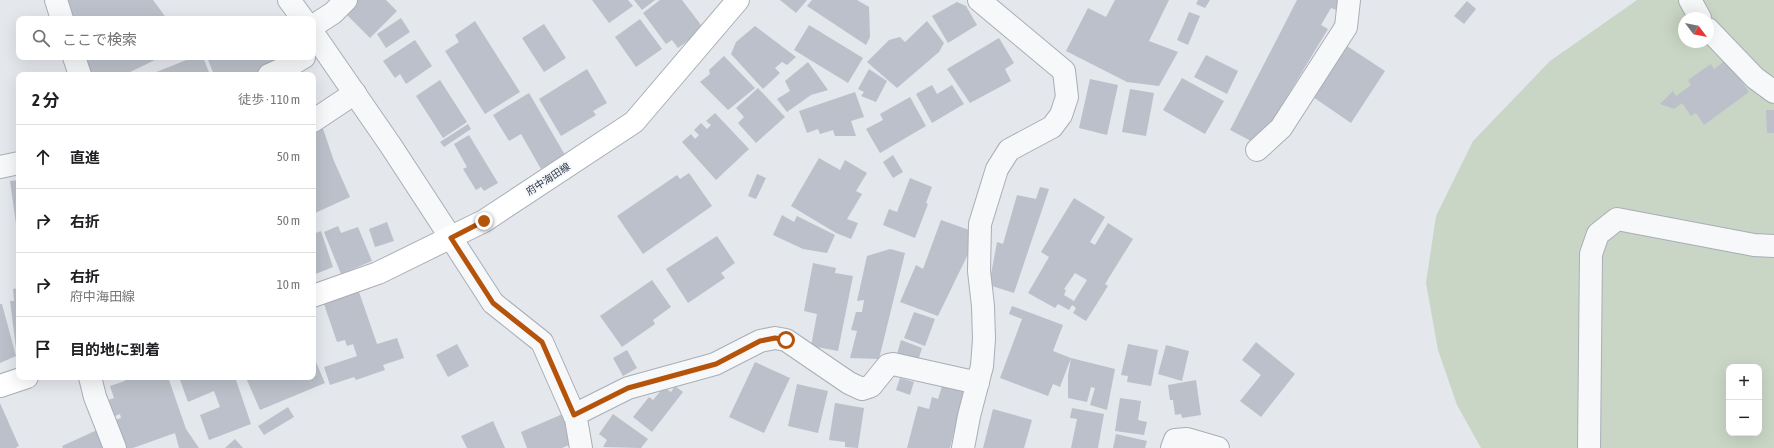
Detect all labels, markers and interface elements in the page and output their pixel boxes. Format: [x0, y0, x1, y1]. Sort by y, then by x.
north arrow [1678, 12, 1714, 48]
search box [16, 16, 316, 60]
icon: search [30, 27, 52, 49]
text: ここで検索 [62, 31, 137, 48]
text: 2 分 [32, 90, 59, 110]
text: 徒歩 · 110 m [238, 92, 300, 107]
icon: ahead [32, 146, 54, 168]
text: 直進 [70, 149, 100, 166]
text: 50 m [277, 149, 300, 164]
street label: 府中海田線 [524, 161, 572, 197]
icon: right [32, 210, 54, 232]
route end [475, 212, 493, 230]
text: 右折 [70, 213, 100, 230]
text: 50 m [277, 213, 300, 228]
text: 右折 [70, 268, 100, 285]
icon: right [32, 274, 54, 296]
text: 10 m [277, 277, 300, 292]
text: 府中海田線 [70, 289, 135, 304]
route start [777, 331, 795, 349]
icon: arrive [32, 338, 54, 360]
text: 目的地に到着 [70, 341, 160, 358]
map controls [1726, 364, 1762, 436]
button: + [1726, 364, 1762, 400]
button: − [1726, 400, 1762, 436]

